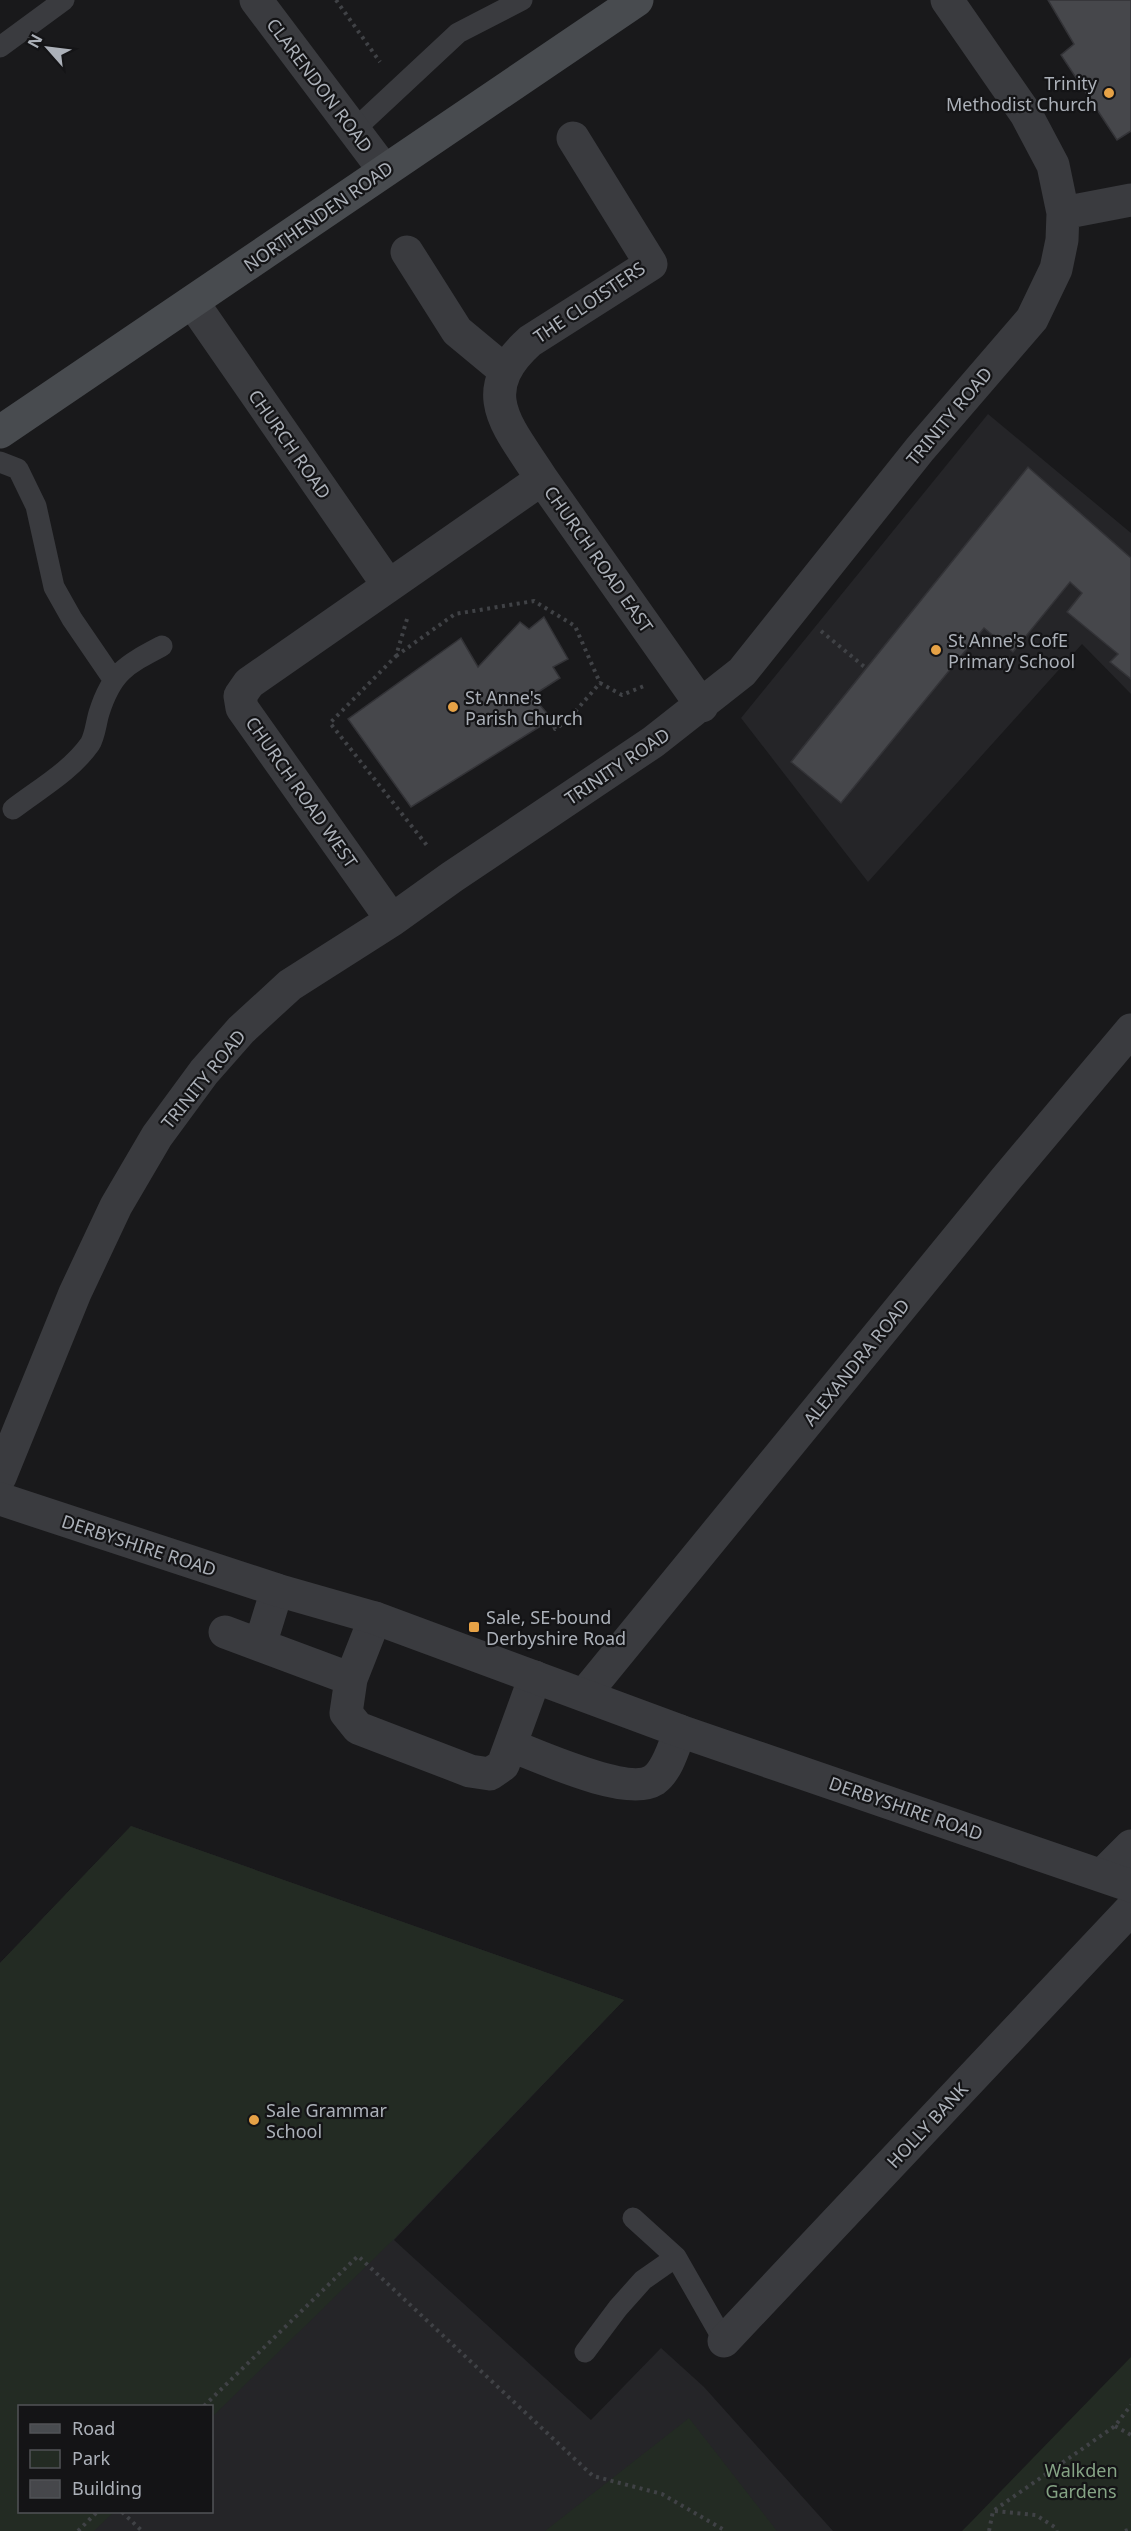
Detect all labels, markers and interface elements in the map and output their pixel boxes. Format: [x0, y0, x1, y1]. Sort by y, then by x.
street label: CLARENDON ROAD [262, 13, 378, 157]
north arrow [18, 18, 78, 78]
text: N [22, 30, 48, 52]
place label: Trinity Methodist Church [946, 71, 1098, 116]
marker: Trinity Methodist Church [1102, 86, 1116, 100]
street label: NORTHENDEN ROAD [239, 155, 397, 277]
street label: THE CLOISTERS [529, 256, 650, 348]
street label: TRINITY ROAD [901, 362, 997, 470]
street label: CHURCH ROAD [243, 385, 337, 503]
street label: CHURCH ROAD EAST [539, 481, 659, 637]
place label: St Anne's CofE Primary School [948, 628, 1075, 673]
marker: St Anne's CofE Primary School [929, 643, 943, 657]
place label: St Anne's Parish Church [465, 685, 583, 730]
marker: St Anne's Parish Church [446, 700, 460, 714]
street label: CHURCH ROAD WEST [241, 712, 363, 872]
street label: TRINITY ROAD [560, 722, 674, 810]
street label: TRINITY ROAD [155, 1024, 251, 1134]
street label: ALEXANDRA ROAD [797, 1294, 915, 1430]
street label: DERBYSHIRE ROAD [59, 1509, 219, 1581]
place label: Sale, SE-bound Derbyshire Road [486, 1605, 626, 1650]
marker: Sale, SE-bound Derbyshire Road [467, 1620, 481, 1634]
street label: DERBYSHIRE ROAD [826, 1770, 986, 1846]
street label: HOLLY BANK [881, 2076, 973, 2173]
place label: Sale Grammar School [266, 2098, 387, 2143]
marker: Sale Grammar School [247, 2113, 261, 2127]
legend [18, 2405, 213, 2513]
text: Road [72, 2416, 115, 2440]
text: Park [72, 2446, 110, 2470]
park label: Walkden Gardens [1044, 2458, 1118, 2503]
text: Building [72, 2476, 142, 2500]

